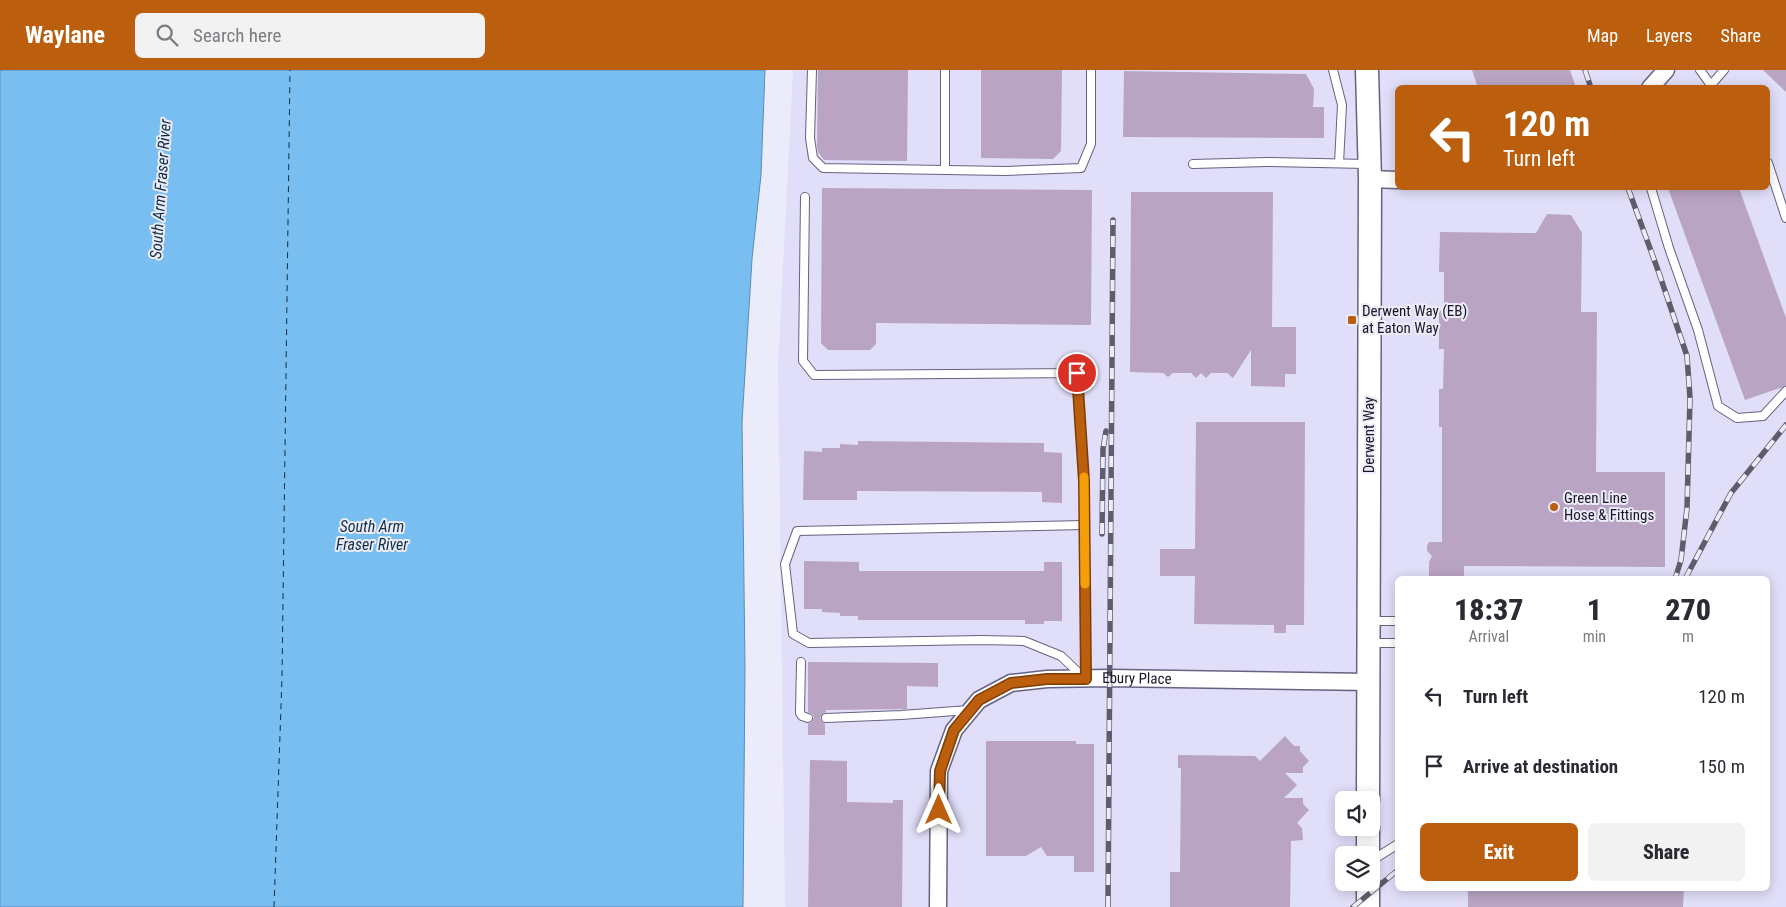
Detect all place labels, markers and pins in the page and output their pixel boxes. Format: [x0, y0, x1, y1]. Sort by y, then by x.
place label: Derwent Way (EB) at Eaton Way [1362, 302, 1467, 337]
marker: Derwent Way (EB) at Eaton Way [1346, 314, 1358, 326]
pin [1056, 352, 1098, 394]
place label: Green Line Hose & Fittings [1564, 489, 1654, 524]
marker: Green Line Hose & Fittings [1548, 501, 1560, 513]

